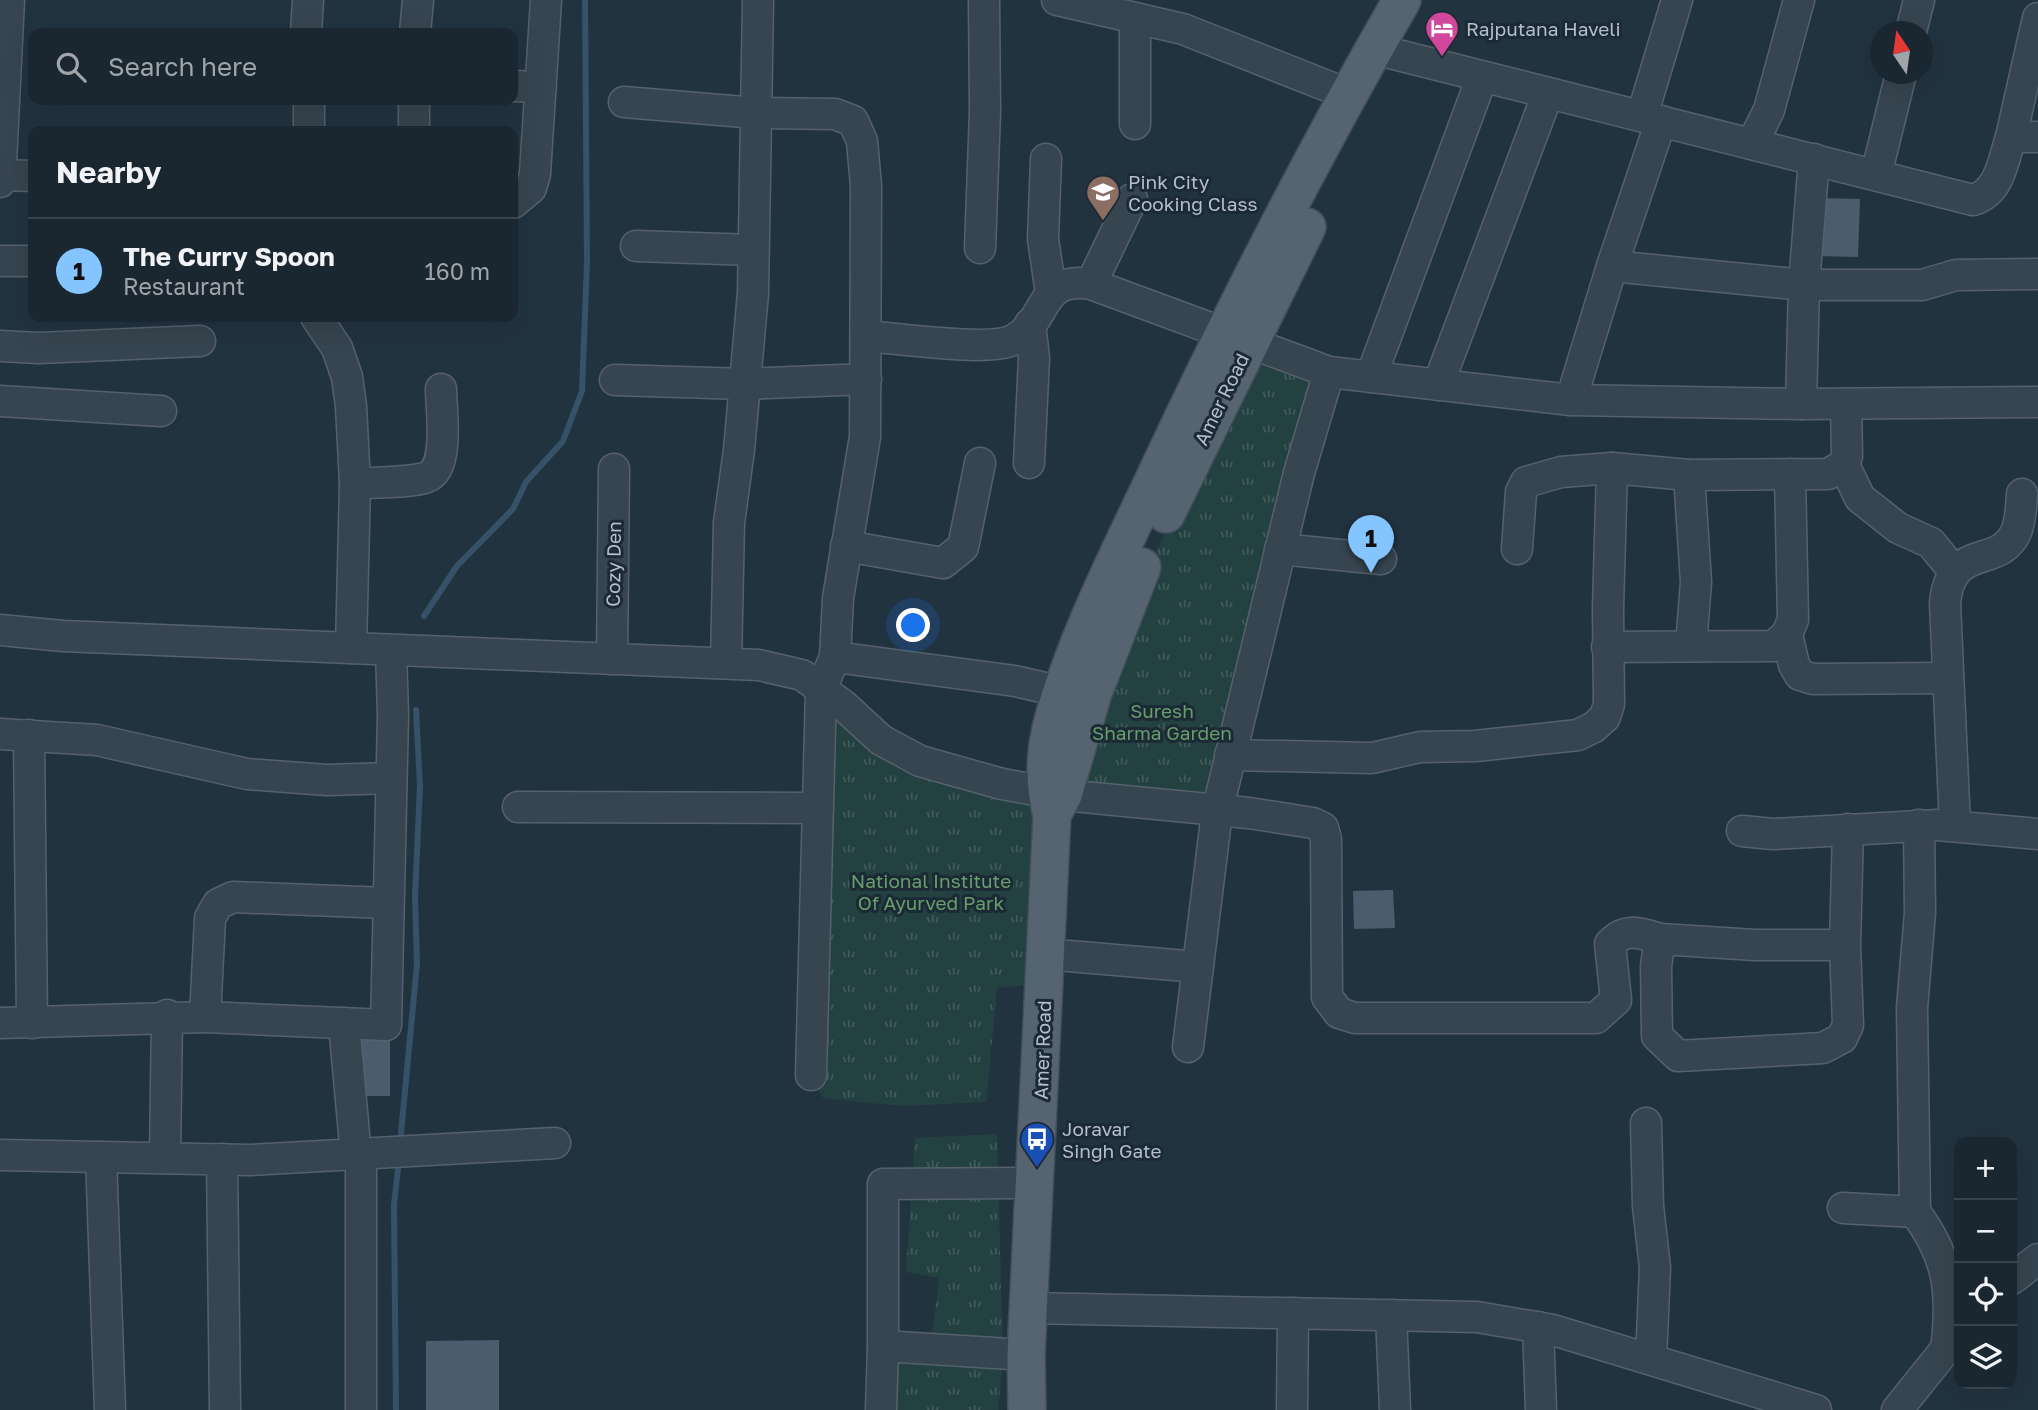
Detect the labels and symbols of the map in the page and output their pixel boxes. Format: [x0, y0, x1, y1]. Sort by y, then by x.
hotel icon: Rajputana Haveli [1423, 9, 1461, 58]
place label: Rajputana Haveli [1466, 17, 1621, 40]
north arrow [1870, 21, 1933, 84]
place label: Pink City Cooking Class [1128, 170, 1258, 215]
school or university icon: Pink City Cooking Class [1084, 173, 1122, 222]
street label: Amer Road [1189, 349, 1253, 449]
pin: 1 [1348, 515, 1394, 573]
street label: Cozy Den [601, 521, 625, 607]
your location [896, 608, 930, 642]
park label: Suresh Sharma Garden [1092, 699, 1232, 744]
park label: National Institute Of Ayurved Park [851, 869, 1011, 914]
street label: Amer Road [1029, 1000, 1055, 1100]
place label: Joravar Singh Gate [1062, 1117, 1162, 1162]
bus stop icon: Joravar Singh Gate [1018, 1120, 1056, 1169]

